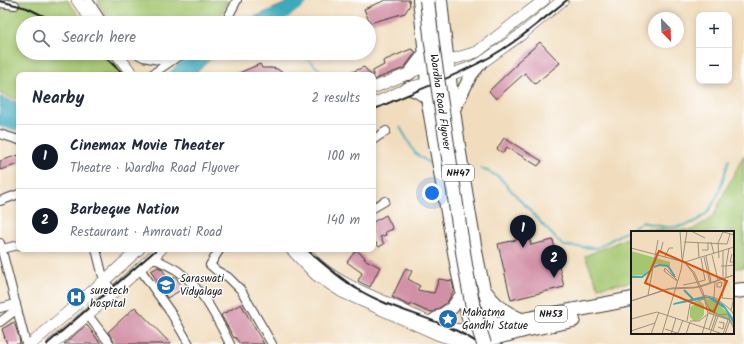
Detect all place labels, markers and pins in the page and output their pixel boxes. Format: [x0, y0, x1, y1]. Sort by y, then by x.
pin: 1 [510, 215, 536, 248]
pin: 2 [541, 245, 567, 278]
place label: Saraswati Vidyalaya [180, 270, 224, 301]
school or university icon: Saraswati Vidyalaya [155, 274, 177, 296]
place label: suretech hospital [90, 282, 129, 313]
hospital icon: suretech hospital [65, 286, 87, 308]
place label: Mahatma Gandhi Statue [462, 304, 528, 335]
place icon: Mahatma Gandhi Statue [437, 308, 459, 330]

